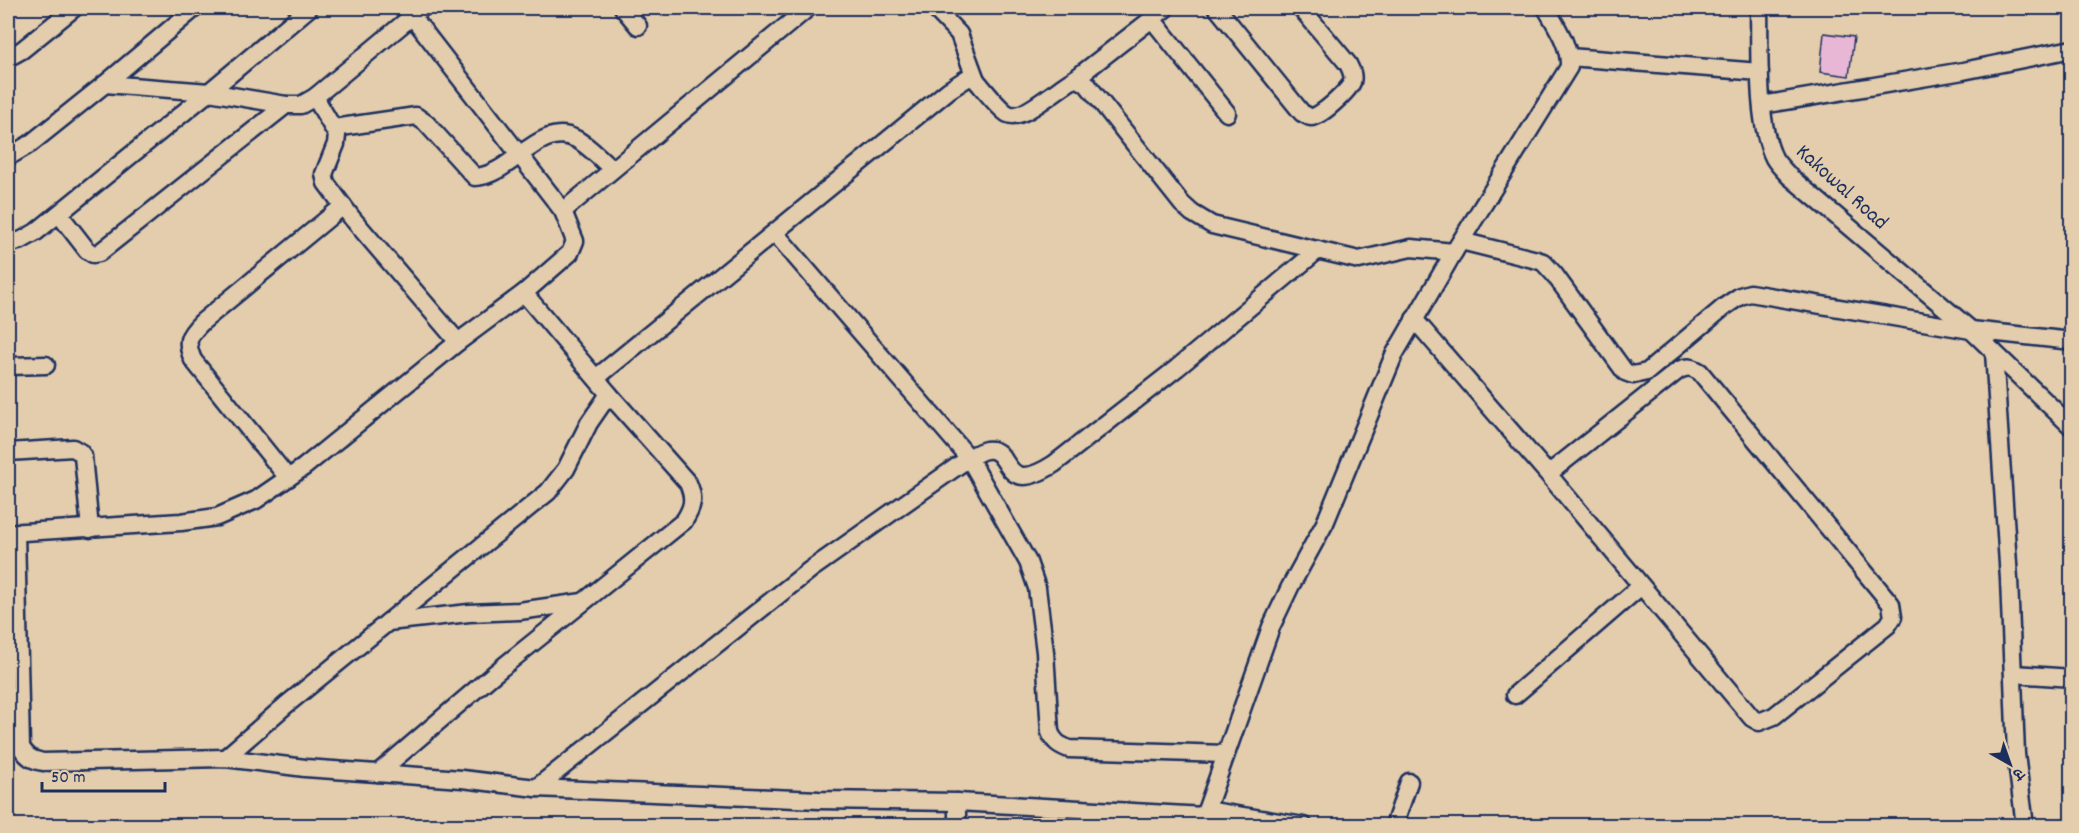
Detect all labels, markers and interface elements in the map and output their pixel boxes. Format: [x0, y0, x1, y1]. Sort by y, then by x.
street label: Kakowal Road [1788, 138, 1894, 238]
north arrow [1980, 734, 2040, 794]
scale bar [42, 755, 165, 793]
text: उ [2006, 761, 2030, 786]
text: 50 m [51, 766, 86, 791]

